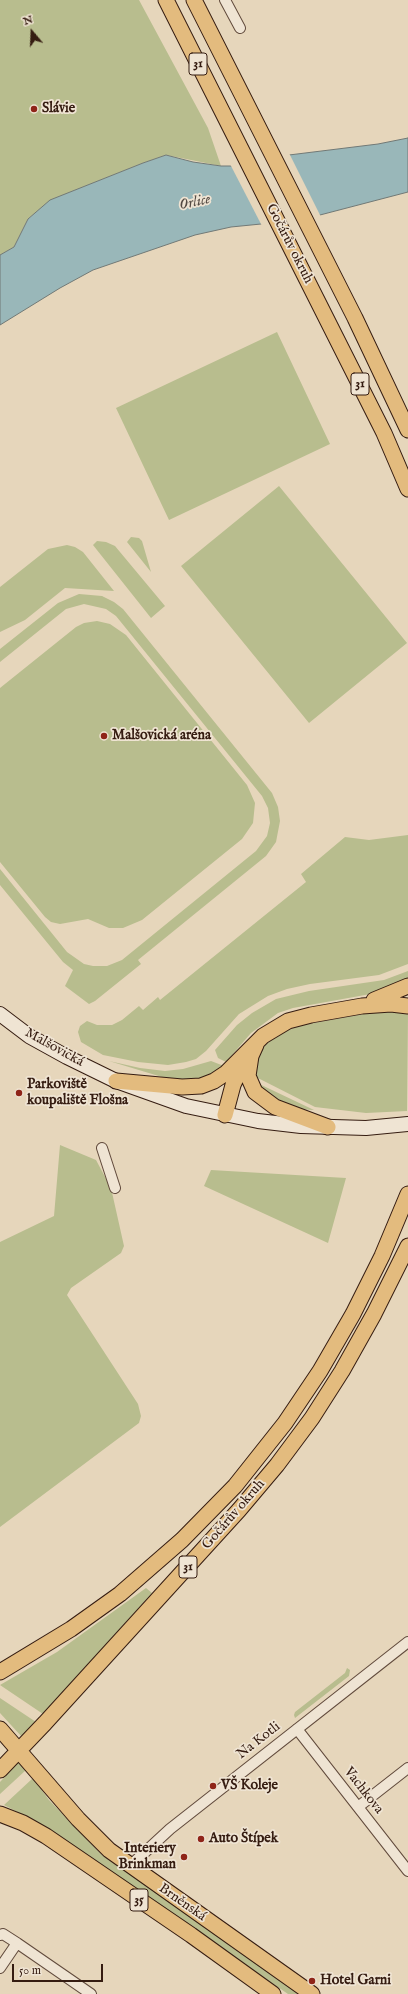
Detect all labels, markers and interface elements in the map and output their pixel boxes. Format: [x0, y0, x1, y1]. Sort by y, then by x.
north arrow [12, 12, 52, 52]
text: N [21, 12, 35, 29]
road number: 31 [189, 53, 207, 75]
place label: Slávie [42, 101, 75, 117]
marker: Slávie [29, 104, 39, 114]
water label: Orlice [178, 191, 212, 215]
street label: Gočárův okruh [262, 201, 316, 287]
road number: 31 [351, 373, 369, 395]
place label: Malšovická aréna [112, 728, 211, 744]
marker: Malšovická aréna [99, 731, 109, 741]
street label: Malšovická [22, 1025, 86, 1071]
place label: Parkoviště koupaliště Flošna [27, 1077, 128, 1110]
marker: Parkoviště koupaliště Flošna [14, 1088, 24, 1098]
street label: Gočárův okruh [199, 1477, 269, 1553]
road number: 31 [179, 1556, 197, 1578]
street label: Na Kotli [234, 1719, 284, 1763]
street label: Vachkova [340, 1764, 386, 1818]
place label: VŠ Koleje [221, 1778, 278, 1794]
marker: VŠ Koleje [208, 1781, 218, 1791]
place label: Auto Štípek [209, 1831, 278, 1847]
marker: Auto Štípek [196, 1834, 206, 1844]
place label: Interiery Brinkman [119, 1841, 176, 1874]
marker: Interiery Brinkman [179, 1852, 189, 1862]
street label: Brněnská [155, 1881, 209, 1925]
road number: 35 [130, 1889, 148, 1911]
scale bar [14, 1956, 105, 1982]
text: 50 m [19, 1963, 41, 1978]
place label: Hotel Garni [320, 1973, 391, 1989]
marker: Hotel Garni [307, 1976, 317, 1986]

